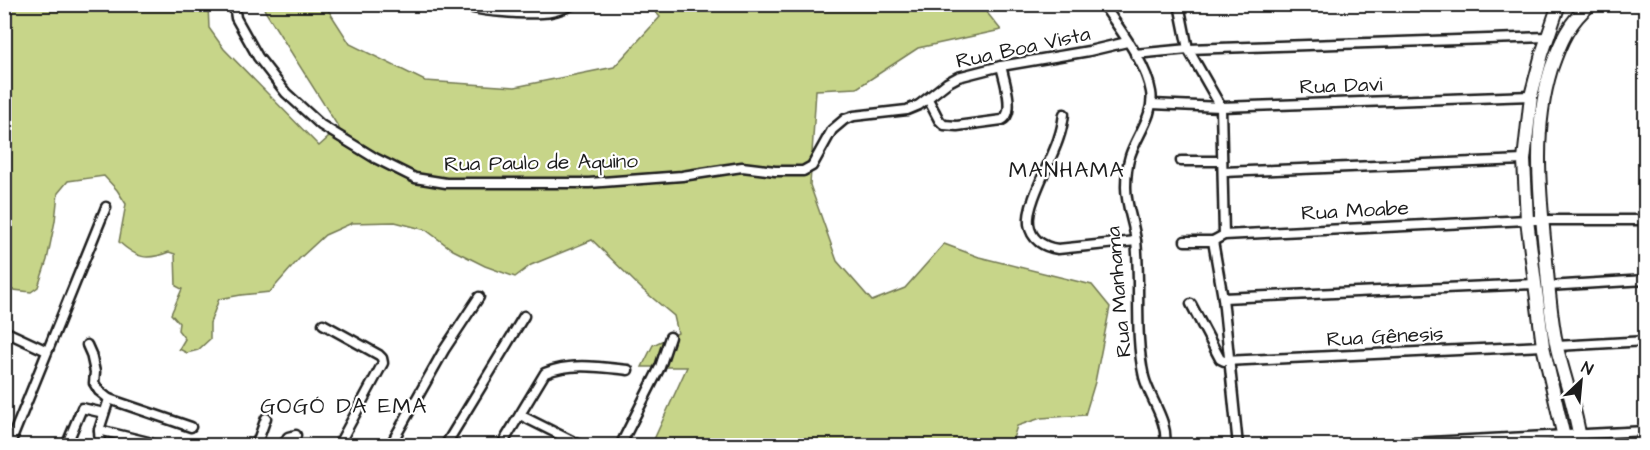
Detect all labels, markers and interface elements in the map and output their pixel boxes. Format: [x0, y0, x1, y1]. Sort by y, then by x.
street label: Rua Boa Vista [953, 19, 1093, 76]
street label: Rua Davi [1299, 70, 1383, 101]
street label: Rua Paulo de Aquino [444, 146, 638, 179]
district label: MANHAMA [1009, 155, 1125, 186]
street label: Rua Moabe [1300, 193, 1410, 228]
street label: Rua Manhama [1098, 225, 1139, 359]
street label: Rua Gênesis [1326, 319, 1444, 354]
north arrow [1551, 351, 1611, 411]
text: N [1578, 356, 1596, 381]
district label: GOGÓ DA EMA [260, 391, 428, 422]

